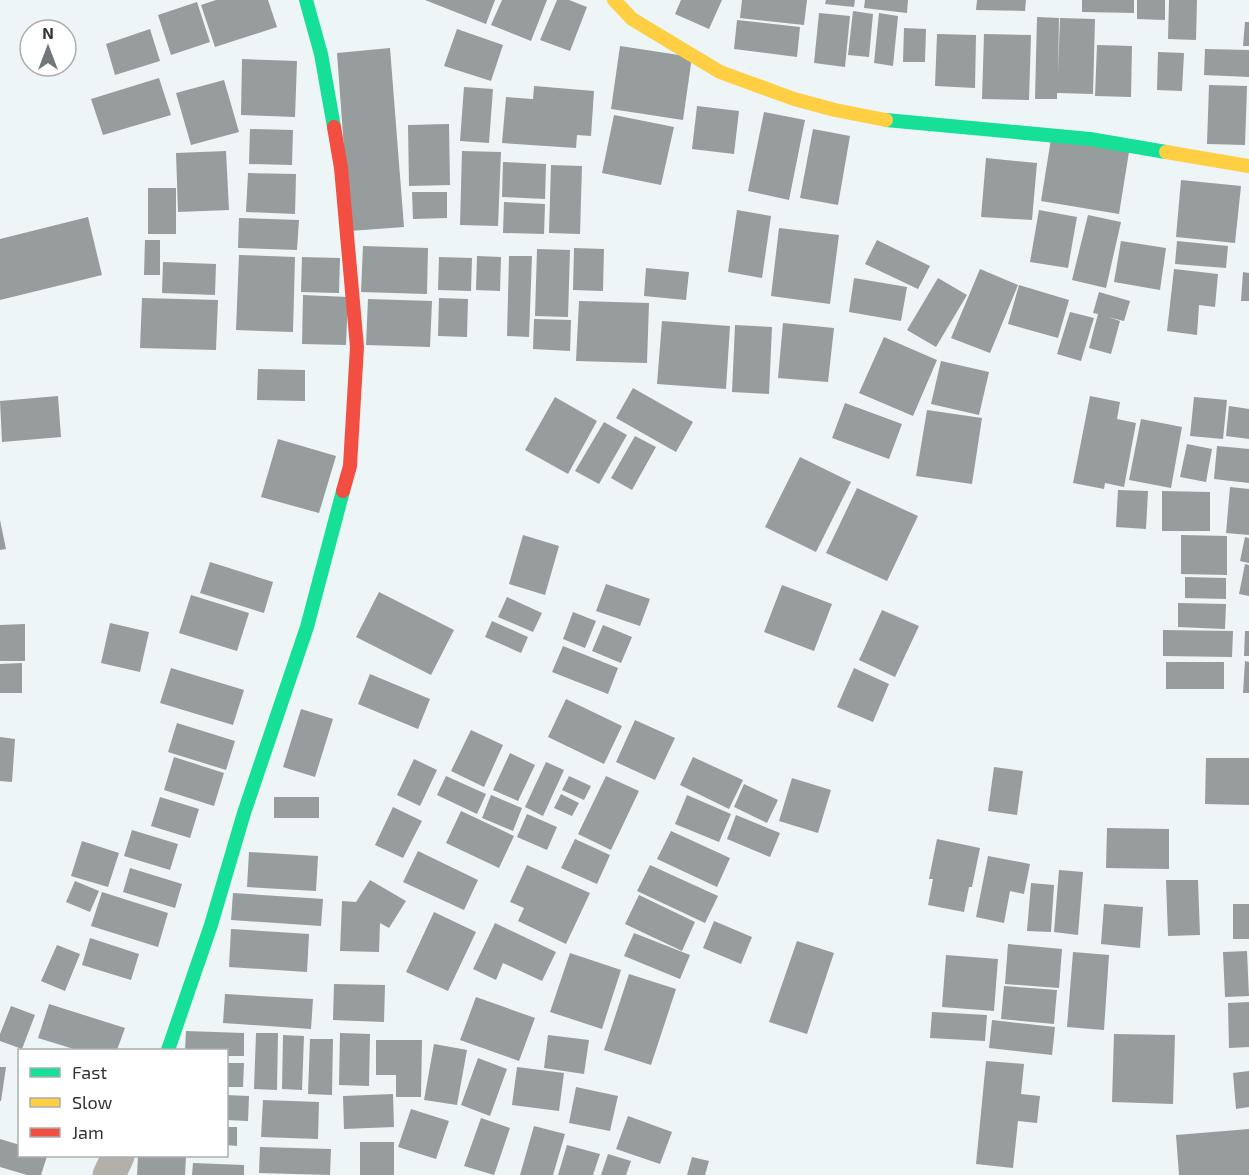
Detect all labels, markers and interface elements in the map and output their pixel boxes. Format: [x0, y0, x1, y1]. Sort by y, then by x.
north arrow [18, 18, 78, 78]
text: N [42, 23, 54, 42]
legend [18, 1049, 228, 1157]
text: Fast [72, 1061, 107, 1083]
text: Slow [72, 1091, 113, 1113]
text: Jam [72, 1121, 104, 1143]

